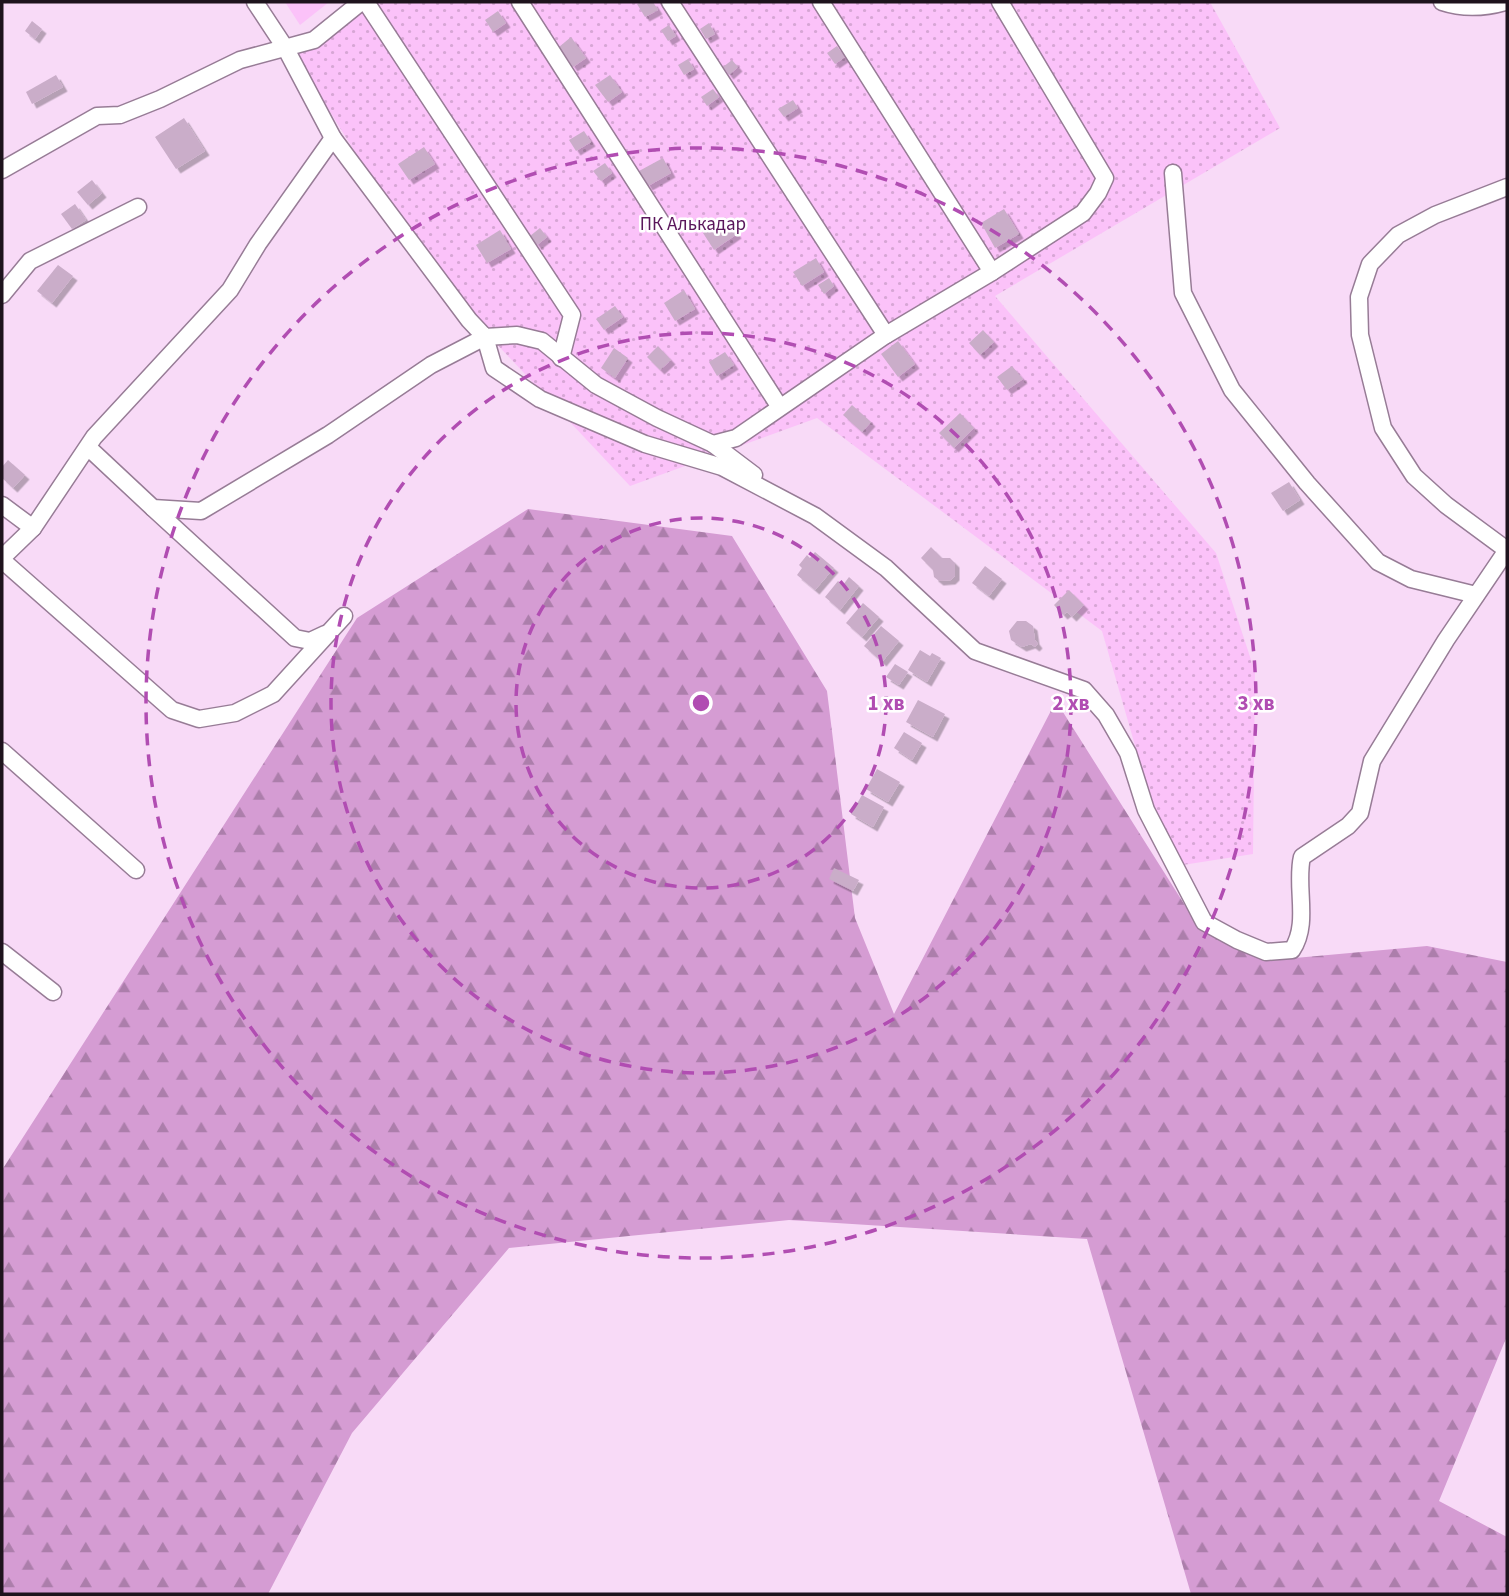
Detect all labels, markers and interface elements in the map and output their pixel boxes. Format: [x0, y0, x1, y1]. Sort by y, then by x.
park label: ПК Алькадар [640, 211, 746, 238]
text: 1 хв [867, 688, 905, 718]
text: 2 хв [1052, 688, 1090, 718]
text: 3 хв [1237, 688, 1275, 718]
centre of rings [689, 691, 713, 715]

